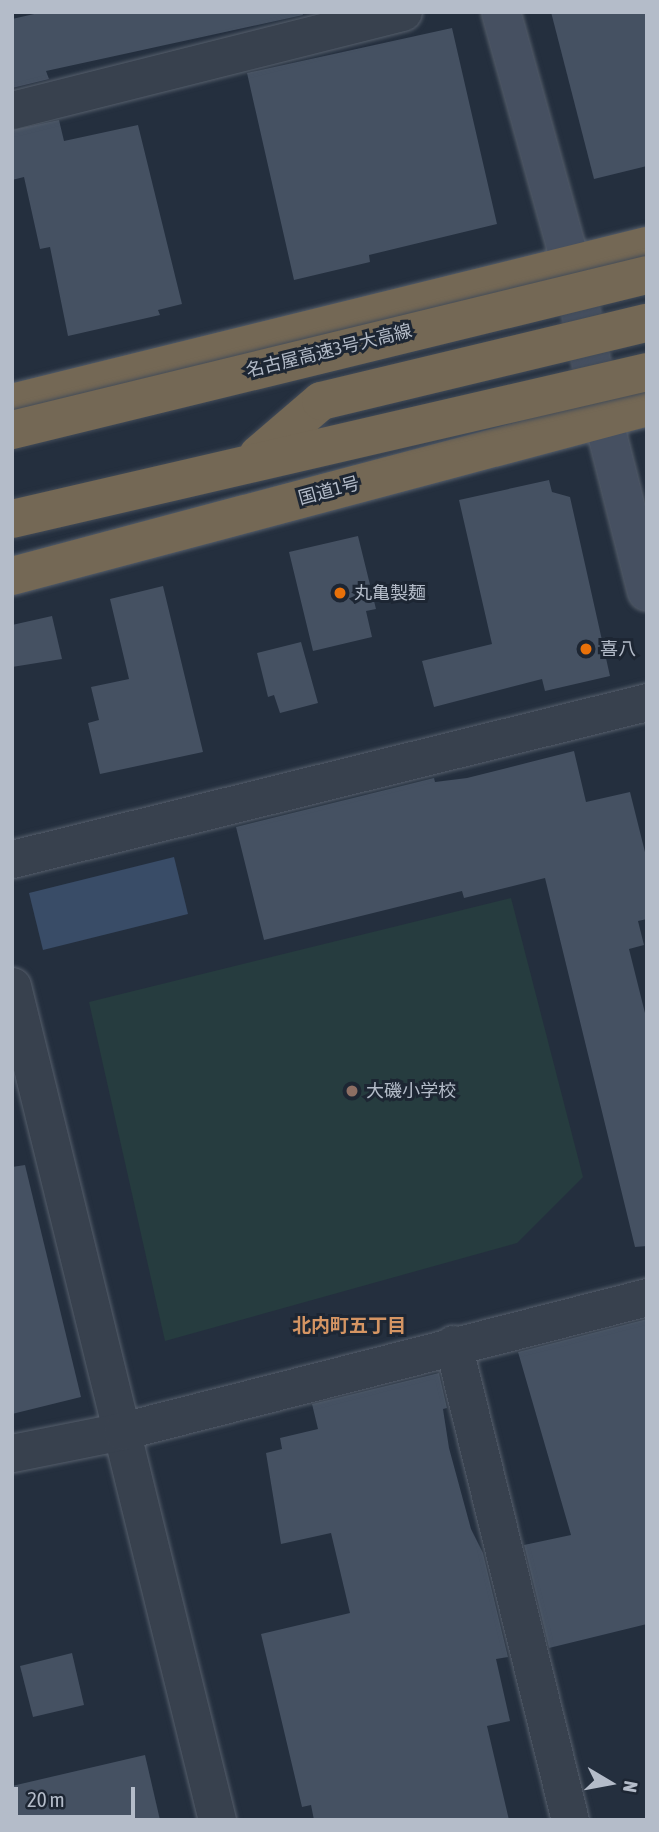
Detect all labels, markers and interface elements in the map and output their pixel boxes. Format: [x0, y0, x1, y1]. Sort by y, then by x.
street label: 名古屋高速3号大高線 [244, 320, 414, 382]
street label: 国道1号 [296, 472, 362, 510]
place label: 丸亀製麺 [354, 582, 426, 604]
marker: 丸亀製麺 [332, 585, 348, 601]
place label: 喜八 [600, 638, 636, 660]
marker: 喜八 [578, 641, 594, 657]
place label: 大磯小学校 [366, 1080, 456, 1102]
marker: 大磯小学校 [344, 1083, 360, 1099]
district label: 北内町五丁目 [292, 1315, 406, 1337]
north arrow [575, 1748, 645, 1818]
scale bar [18, 1772, 138, 1816]
text: N [619, 1779, 642, 1794]
text: 20 m [27, 1787, 65, 1811]

